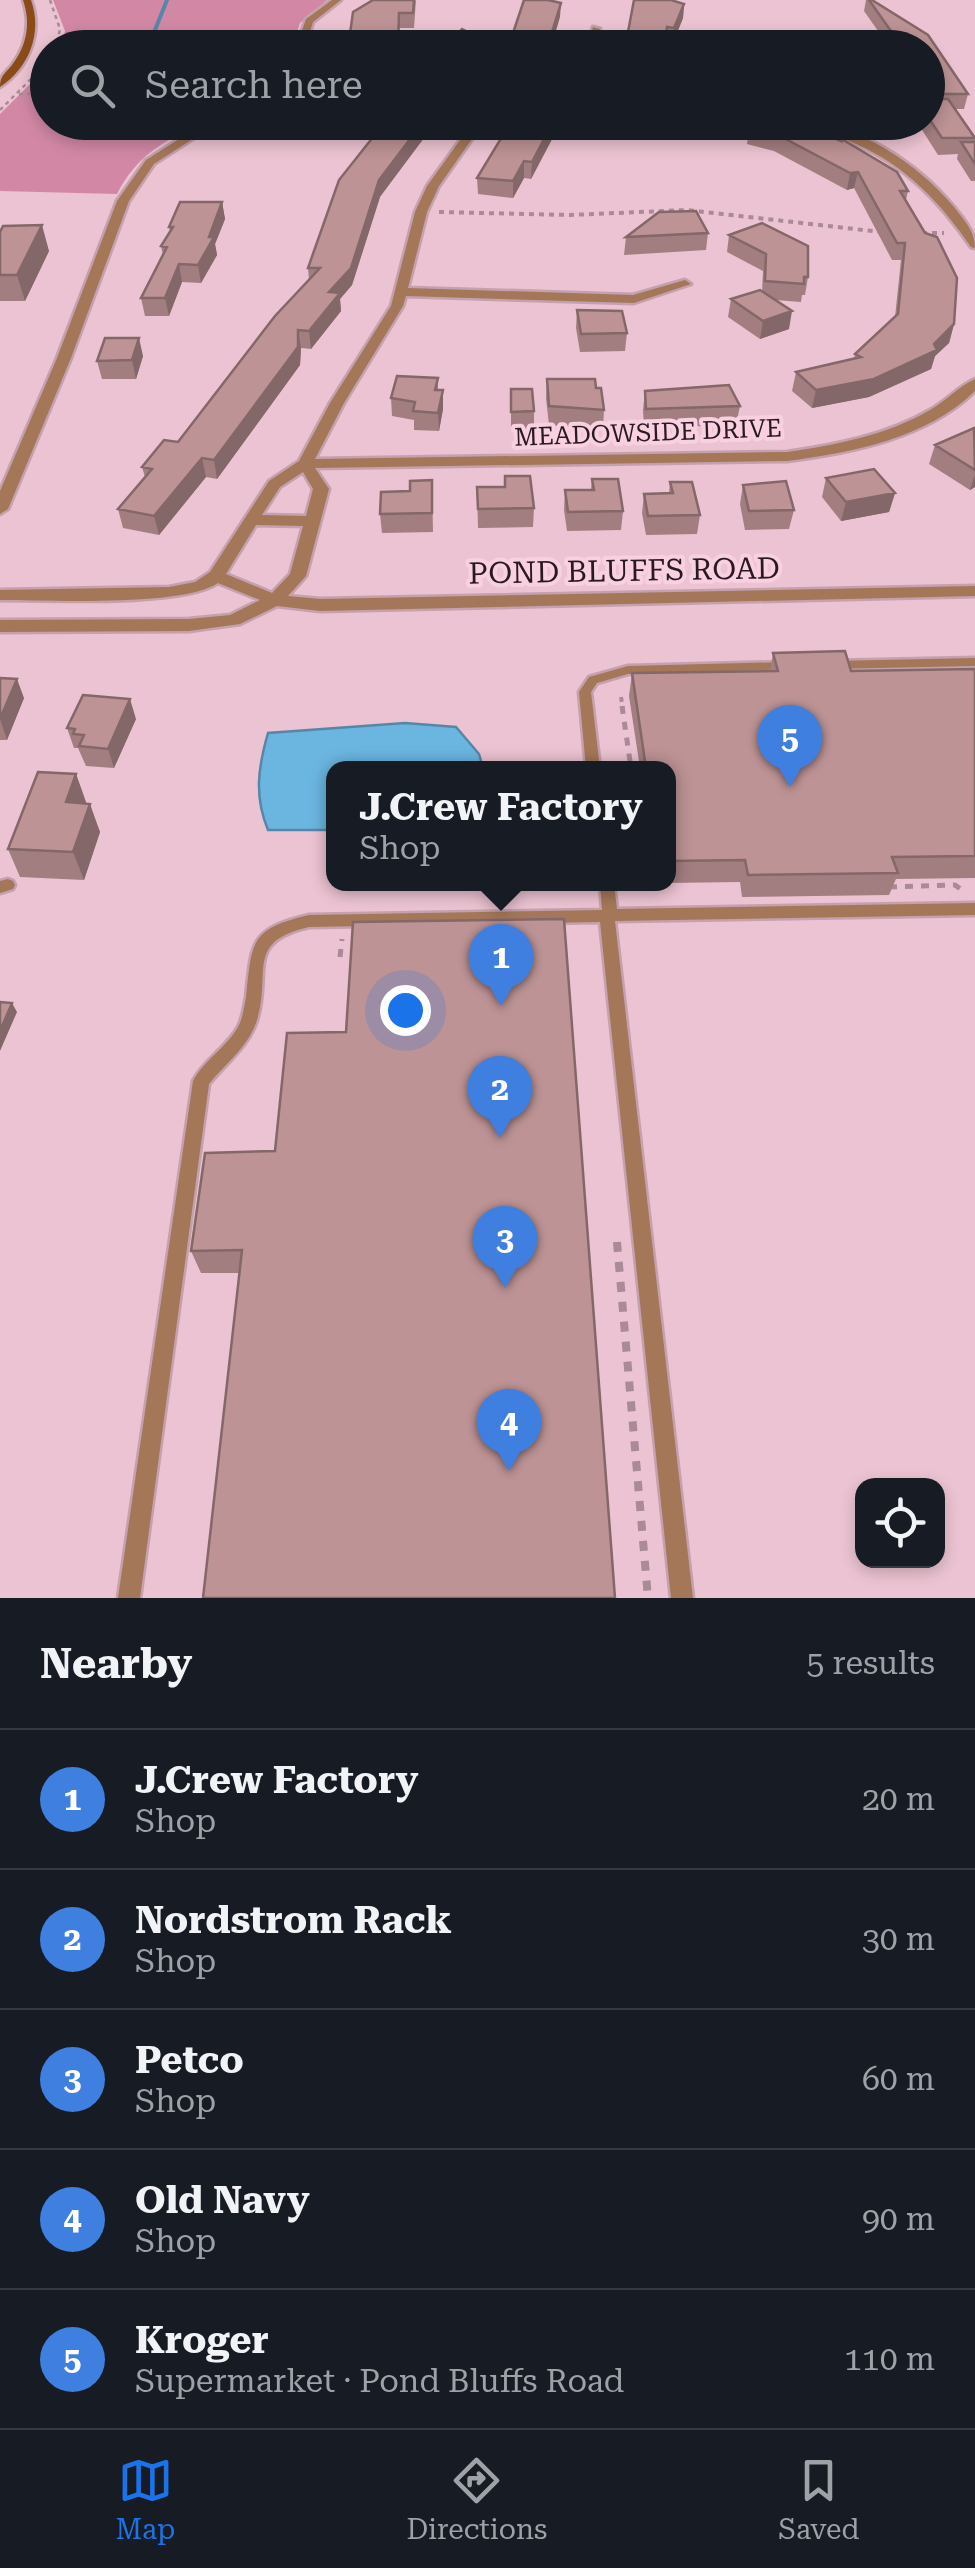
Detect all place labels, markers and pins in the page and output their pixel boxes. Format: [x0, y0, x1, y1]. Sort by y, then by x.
pin: 5 [758, 704, 822, 787]
pin: 1 [468, 924, 534, 1006]
pin: 2 [468, 1056, 532, 1138]
pin: 3 [472, 1206, 538, 1288]
pin: 4 [476, 1388, 542, 1471]

